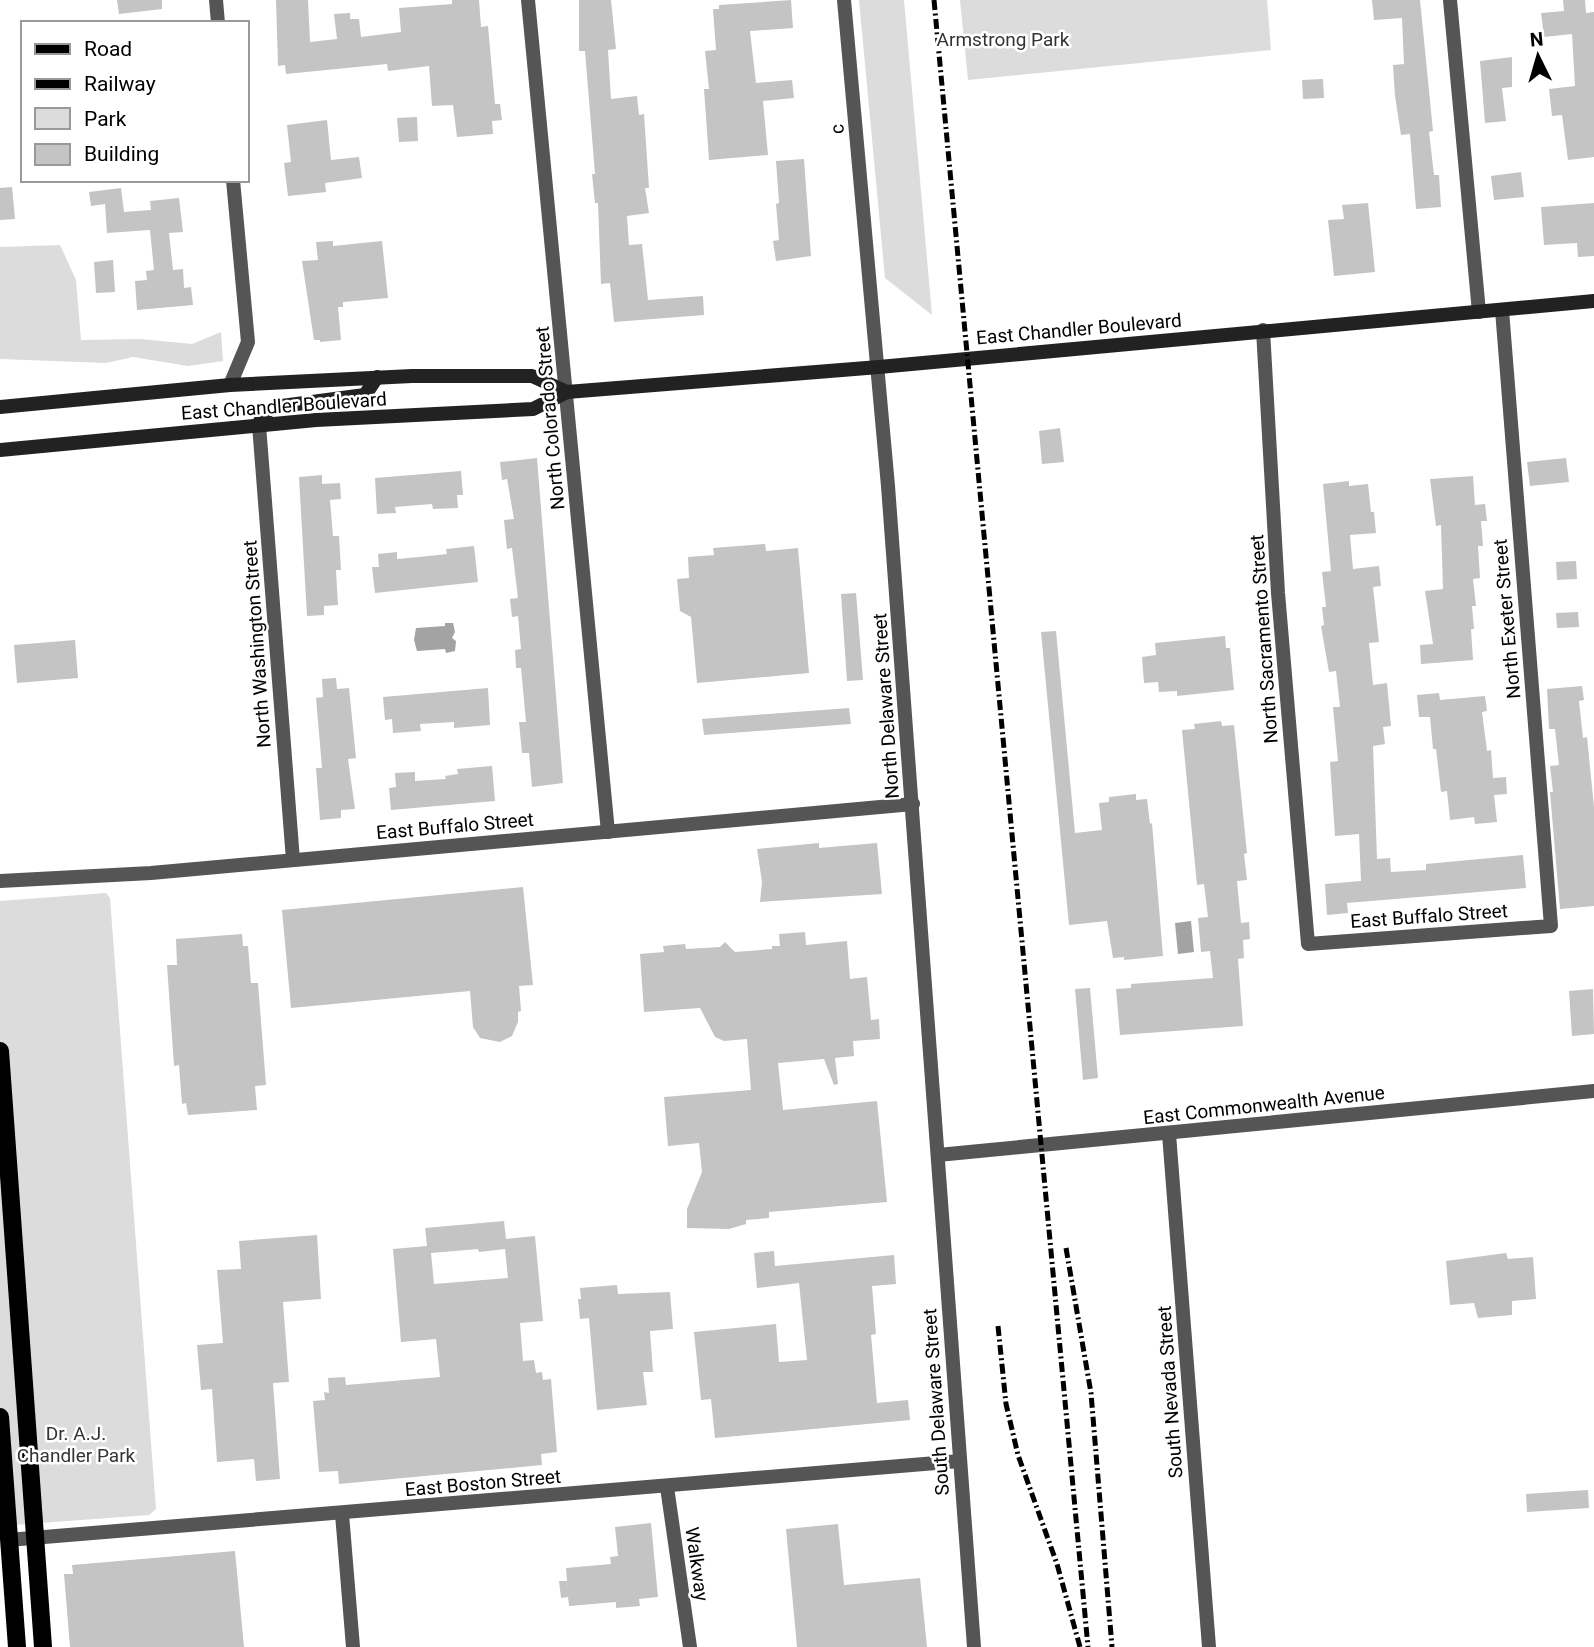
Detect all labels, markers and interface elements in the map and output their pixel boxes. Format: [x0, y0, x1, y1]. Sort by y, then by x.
legend [21, 21, 248, 182]
north arrow [1503, 21, 1573, 91]
park label: Armstrong Park [937, 28, 1070, 51]
text: N [1529, 28, 1544, 52]
text: Road [84, 37, 132, 61]
text: Railway [84, 72, 156, 96]
text: Park [84, 107, 127, 131]
street label: c [825, 123, 849, 135]
text: Building [84, 142, 159, 166]
street label: East Chandler Boulevard [975, 309, 1183, 349]
street label: North Colorado Street [531, 325, 569, 511]
street label: East Chandler Boulevard [180, 387, 388, 425]
street label: North Sacramento Street [1245, 534, 1283, 744]
street label: North Exeter Street [1489, 538, 1525, 700]
street label: North Washington Street [238, 540, 276, 748]
street label: North Delaware Street [868, 612, 904, 800]
street label: East Buffalo Street [375, 808, 535, 844]
street label: East Buffalo Street [1349, 899, 1509, 933]
street label: East Commonwealth Avenue [1142, 1081, 1386, 1129]
street label: South Nevada Street [1153, 1305, 1187, 1479]
street label: South Delaware Street [918, 1308, 954, 1496]
park label: Dr. A.J. Chandler Park [17, 1422, 136, 1467]
street label: East Boston Street [404, 1465, 562, 1501]
street label: Walkway [680, 1525, 714, 1603]

